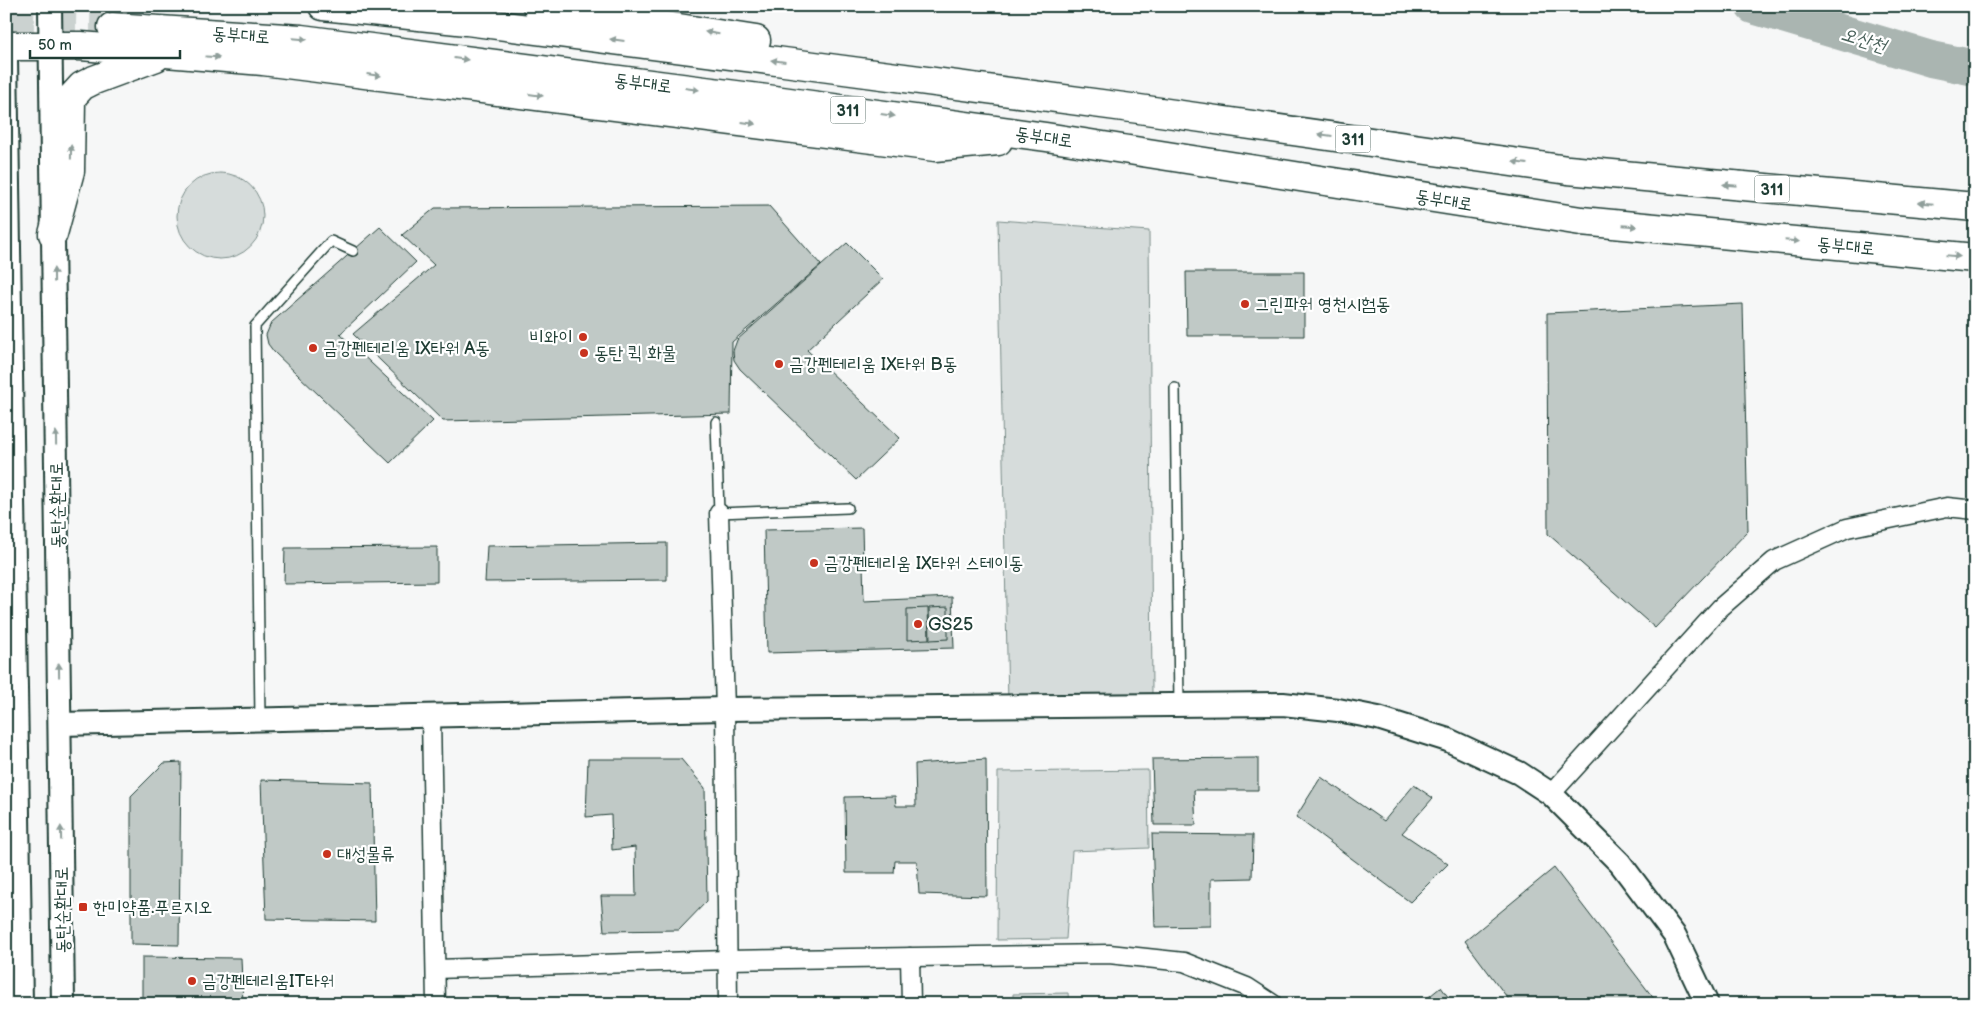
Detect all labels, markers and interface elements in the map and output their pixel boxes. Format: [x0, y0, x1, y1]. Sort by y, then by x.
street label: 동부대로 [211, 23, 271, 48]
water label: 오산천 [1838, 23, 1890, 59]
scale bar [30, 28, 180, 60]
one-way arrow [703, 29, 719, 37]
one-way arrow [293, 35, 309, 43]
text: 50 m [38, 36, 72, 55]
one-way arrow [609, 36, 625, 44]
one-way arrow [205, 54, 221, 62]
one-way arrow [454, 56, 470, 64]
one-way arrow [770, 57, 786, 65]
street label: 동부대로 [613, 70, 673, 97]
one-way arrow [367, 71, 383, 79]
one-way arrow [684, 85, 700, 93]
one-way arrow [528, 92, 544, 100]
road number: 311 [830, 96, 866, 124]
one-way arrow [880, 111, 896, 119]
one-way arrow [741, 119, 757, 127]
street label: 동부대로 [1014, 123, 1074, 152]
road number: 311 [1336, 126, 1370, 152]
one-way arrow [1316, 131, 1332, 139]
one-way arrow [67, 144, 75, 160]
one-way arrow [1512, 159, 1528, 167]
road number: 311 [1754, 175, 1790, 202]
one-way arrow [1721, 181, 1737, 189]
street label: 동부대로 [1414, 186, 1474, 215]
one-way arrow [1918, 198, 1934, 206]
one-way arrow [1622, 222, 1638, 230]
street label: 동부대로 [1816, 234, 1876, 259]
one-way arrow [1784, 237, 1800, 245]
one-way arrow [1946, 252, 1962, 260]
one-way arrow [49, 267, 57, 283]
place label: 그린파워 영천시험동 [1255, 294, 1390, 315]
marker: 그린파워 영천시험동 [1239, 298, 1251, 310]
place label: 비와이 [530, 327, 573, 348]
marker: 비와이 [577, 331, 589, 343]
place label: 금강펜테리움 IX타워 A동 [323, 338, 490, 359]
marker: 금강펜테리움 IX타워 A동 [307, 342, 319, 354]
place label: 동탄 퀵 화물 [594, 343, 676, 364]
marker: 동탄 퀵 화물 [578, 347, 590, 359]
place label: 금강펜테리움 IX타워 B동 [789, 354, 957, 375]
marker: 금강펜테리움 IX타워 B동 [773, 358, 785, 370]
one-way arrow [52, 429, 60, 445]
street label: 동탄순환대로 [46, 461, 69, 549]
place label: 금강펜테리움 IX타워 스테이동 [824, 553, 1023, 574]
marker: 금강펜테리움 IX타워 스테이동 [808, 557, 820, 569]
place label: GS25 [928, 614, 973, 635]
marker: GS25 [912, 618, 924, 630]
one-way arrow [55, 662, 63, 678]
one-way arrow [57, 824, 65, 840]
place label: 대성물류 [337, 844, 395, 865]
marker: 대성물류 [321, 848, 333, 860]
street label: 동탄순환대로 [51, 866, 74, 954]
place label: 한미약품.푸르지오 [93, 897, 212, 918]
marker: 한미약품.푸르지오 [77, 901, 89, 913]
place label: 금강펜테리움IT타워 [202, 971, 334, 992]
marker: 금강펜테리움IT타워 [186, 975, 198, 987]

